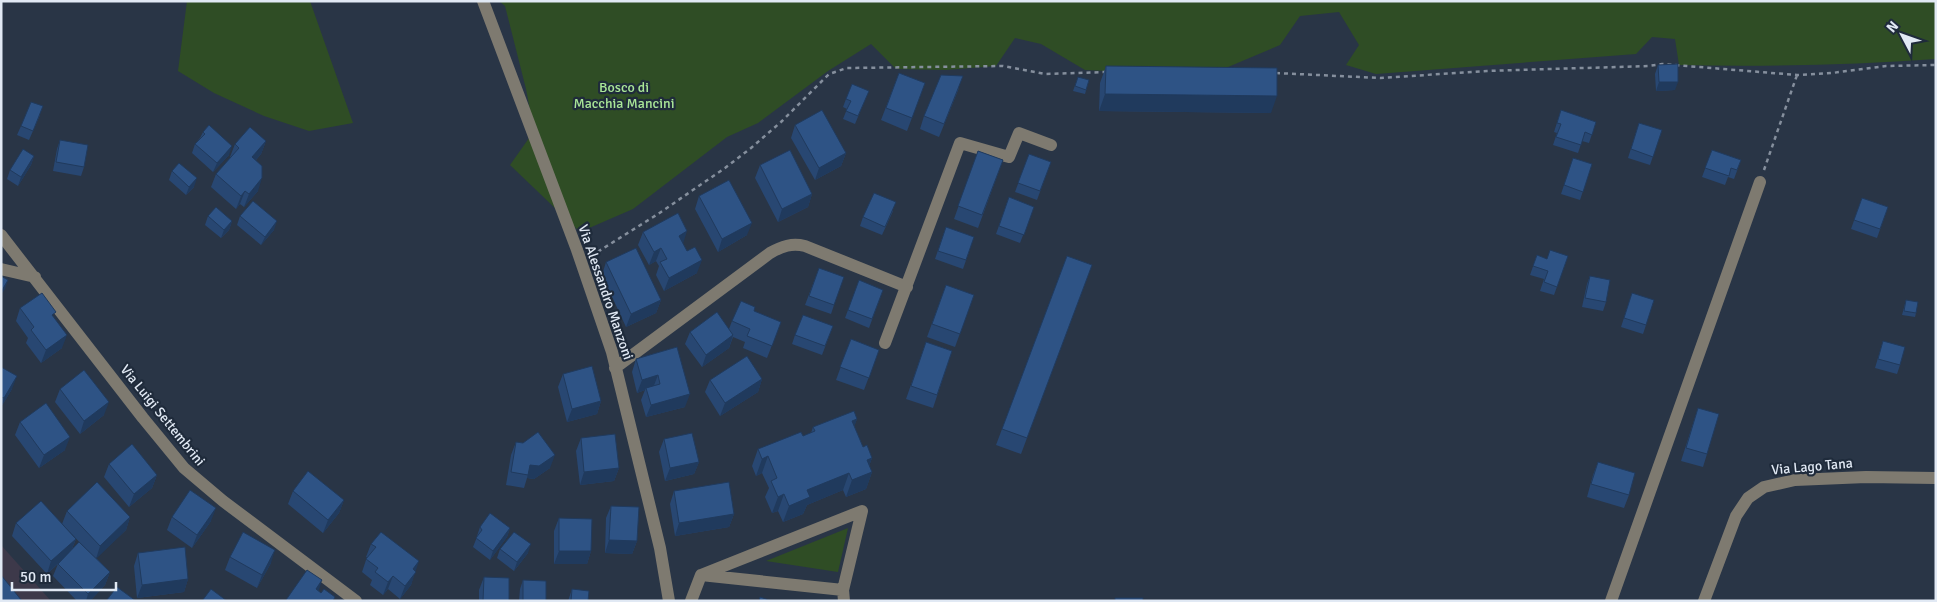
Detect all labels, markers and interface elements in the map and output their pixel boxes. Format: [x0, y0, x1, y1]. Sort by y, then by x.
north arrow [1877, 10, 1927, 60]
text: N [1883, 18, 1902, 36]
park label: Bosco di Macchia Mancini [573, 79, 675, 112]
street label: Via Alessandro Manzoni [574, 222, 637, 362]
street label: Via Luigi Settembrini [117, 361, 209, 469]
street label: Via Lago Tana [1771, 454, 1853, 479]
scale bar [12, 560, 116, 592]
text: 50 m [20, 568, 51, 586]

